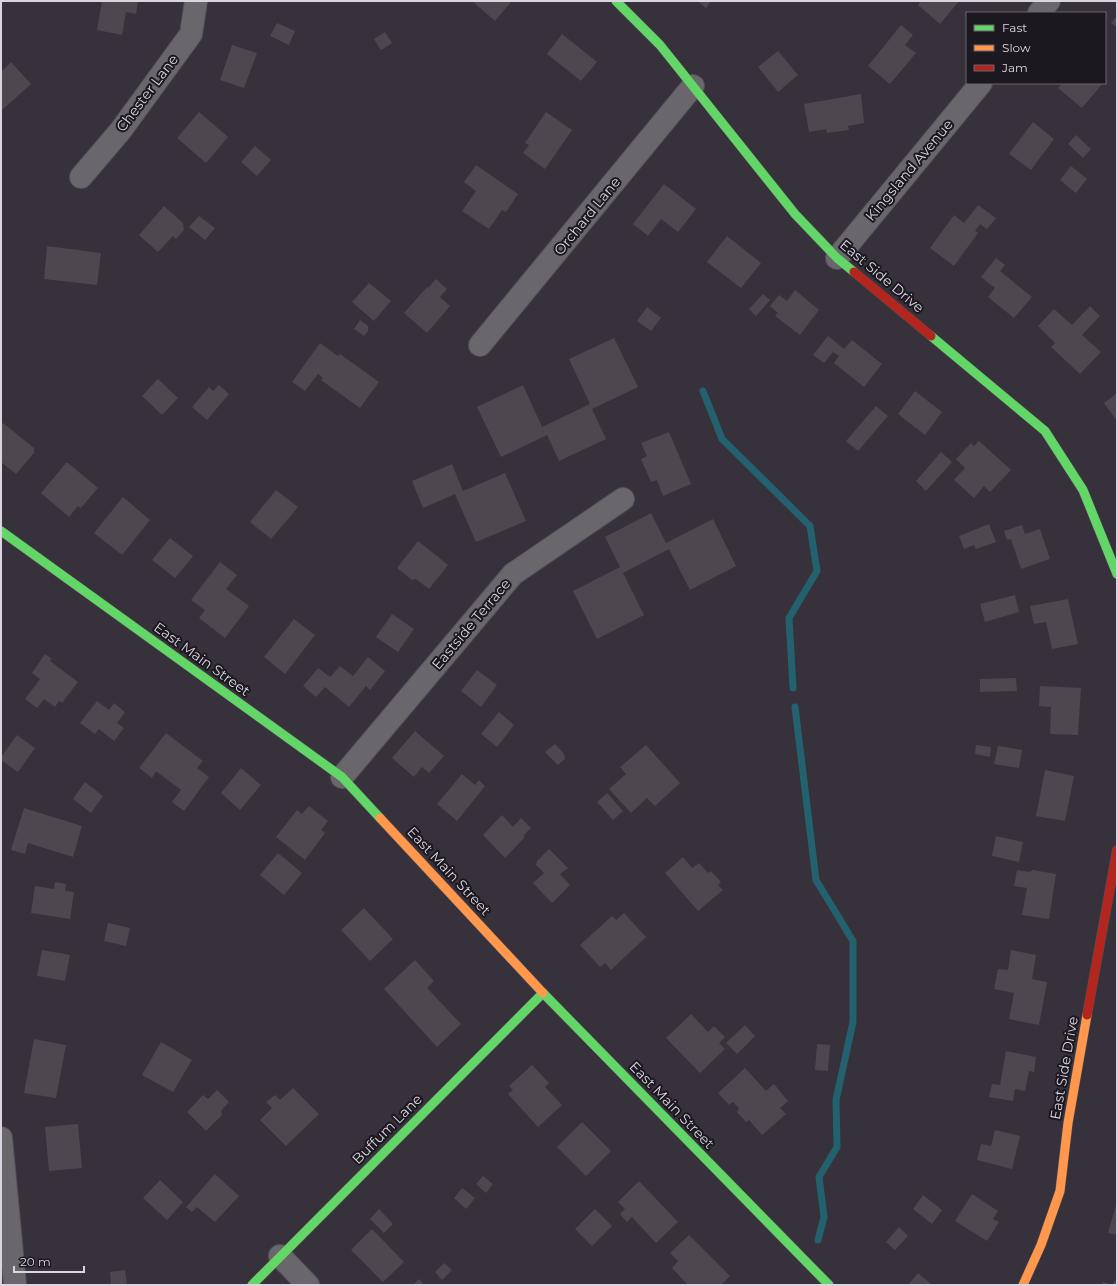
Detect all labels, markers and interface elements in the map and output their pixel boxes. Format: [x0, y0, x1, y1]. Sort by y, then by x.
legend [966, 12, 1106, 84]
text: Fast [1002, 20, 1027, 35]
text: Slow [1002, 40, 1031, 55]
street label: Chester Lane [112, 51, 182, 135]
text: Jam [1001, 60, 1028, 75]
street label: Kingsland Avenue [861, 116, 957, 224]
street label: Orchard Lane [550, 173, 624, 259]
street label: East Side Drive [836, 236, 928, 316]
street label: Eastside Terrace [428, 575, 514, 673]
street label: East Main Street [150, 618, 254, 700]
street label: East Main Street [403, 823, 495, 919]
street label: East Side Drive [1046, 1015, 1082, 1121]
street label: East Main Street [626, 1058, 718, 1153]
street label: Buffum Lane [348, 1090, 426, 1168]
scale bar [14, 1248, 84, 1274]
text: 20 m [20, 1254, 51, 1269]

